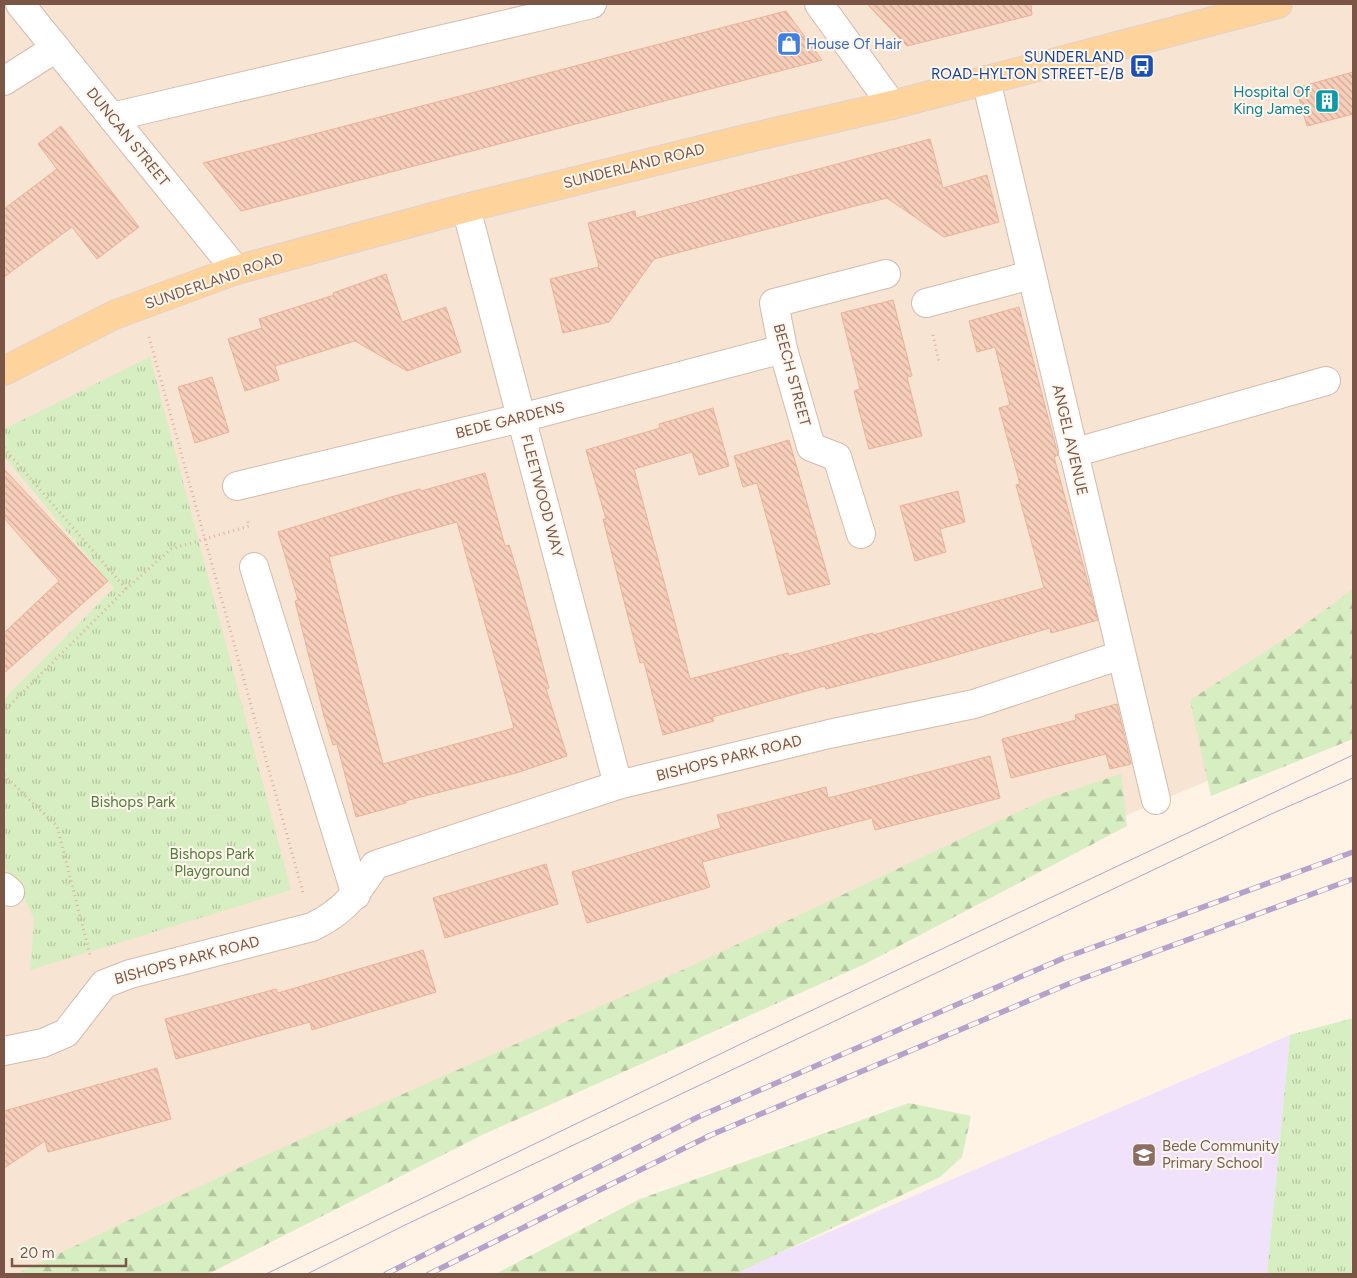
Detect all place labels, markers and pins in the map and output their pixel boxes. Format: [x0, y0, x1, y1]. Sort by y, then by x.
shop icon: House Of Hair [776, 31, 802, 57]
place label: House Of Hair [806, 35, 902, 53]
place label: SUNDERLAND ROAD-HYLTON STREET-E/B [931, 48, 1124, 83]
bus stop icon: SUNDERLAND ROAD-HYLTON STREET-E/B [1129, 53, 1155, 79]
place label: Hospital Of King James [1233, 83, 1310, 118]
building icon: Hospital Of King James [1314, 88, 1340, 114]
place label: Bede Community Primary School [1162, 1137, 1279, 1172]
school or university icon: Bede Community Primary School [1131, 1142, 1157, 1168]

